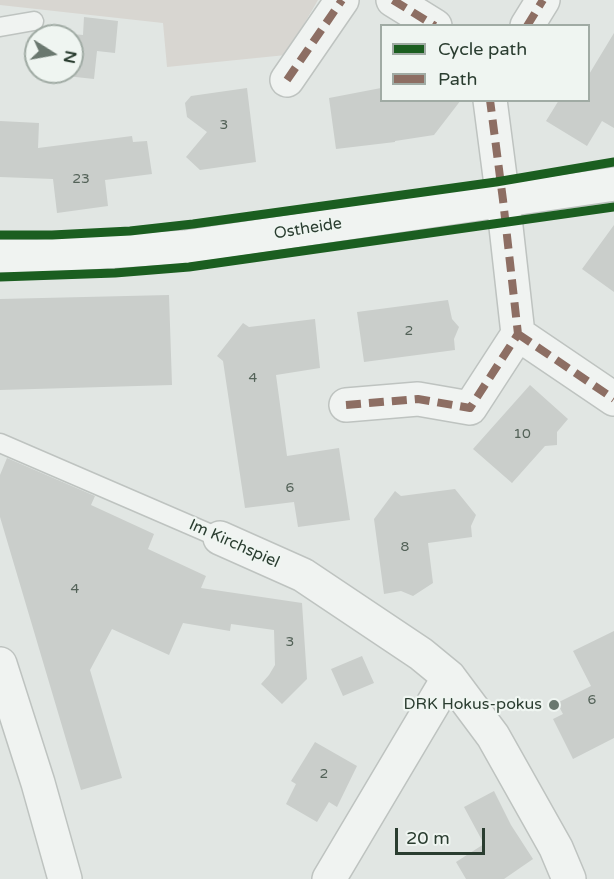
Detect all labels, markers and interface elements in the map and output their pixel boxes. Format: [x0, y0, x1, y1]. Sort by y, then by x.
north arrow [24, 24, 84, 84]
legend [380, 24, 590, 102]
text: Cycle path [438, 38, 527, 60]
text: N [59, 49, 81, 65]
text: Path [438, 68, 477, 90]
house number: 3 [220, 117, 228, 133]
house number: 23 [72, 171, 90, 187]
street label: Ostheide [273, 214, 343, 244]
house number: 2 [405, 323, 413, 339]
house number: 4 [249, 370, 257, 386]
house number: 10 [513, 426, 531, 442]
house number: 6 [286, 480, 294, 496]
street label: Im Kirchspiel [186, 516, 282, 572]
house number: 8 [401, 539, 409, 555]
house number: 4 [71, 581, 79, 597]
house number: 3 [286, 634, 294, 650]
house number: 6 [588, 692, 596, 708]
place label: DRK Hokus-pokus [403, 695, 542, 715]
marker: DRK Hokus-pokus [547, 698, 561, 712]
house number: 2 [320, 766, 328, 782]
scale bar [398, 816, 488, 854]
text: 20 m [406, 827, 450, 849]

